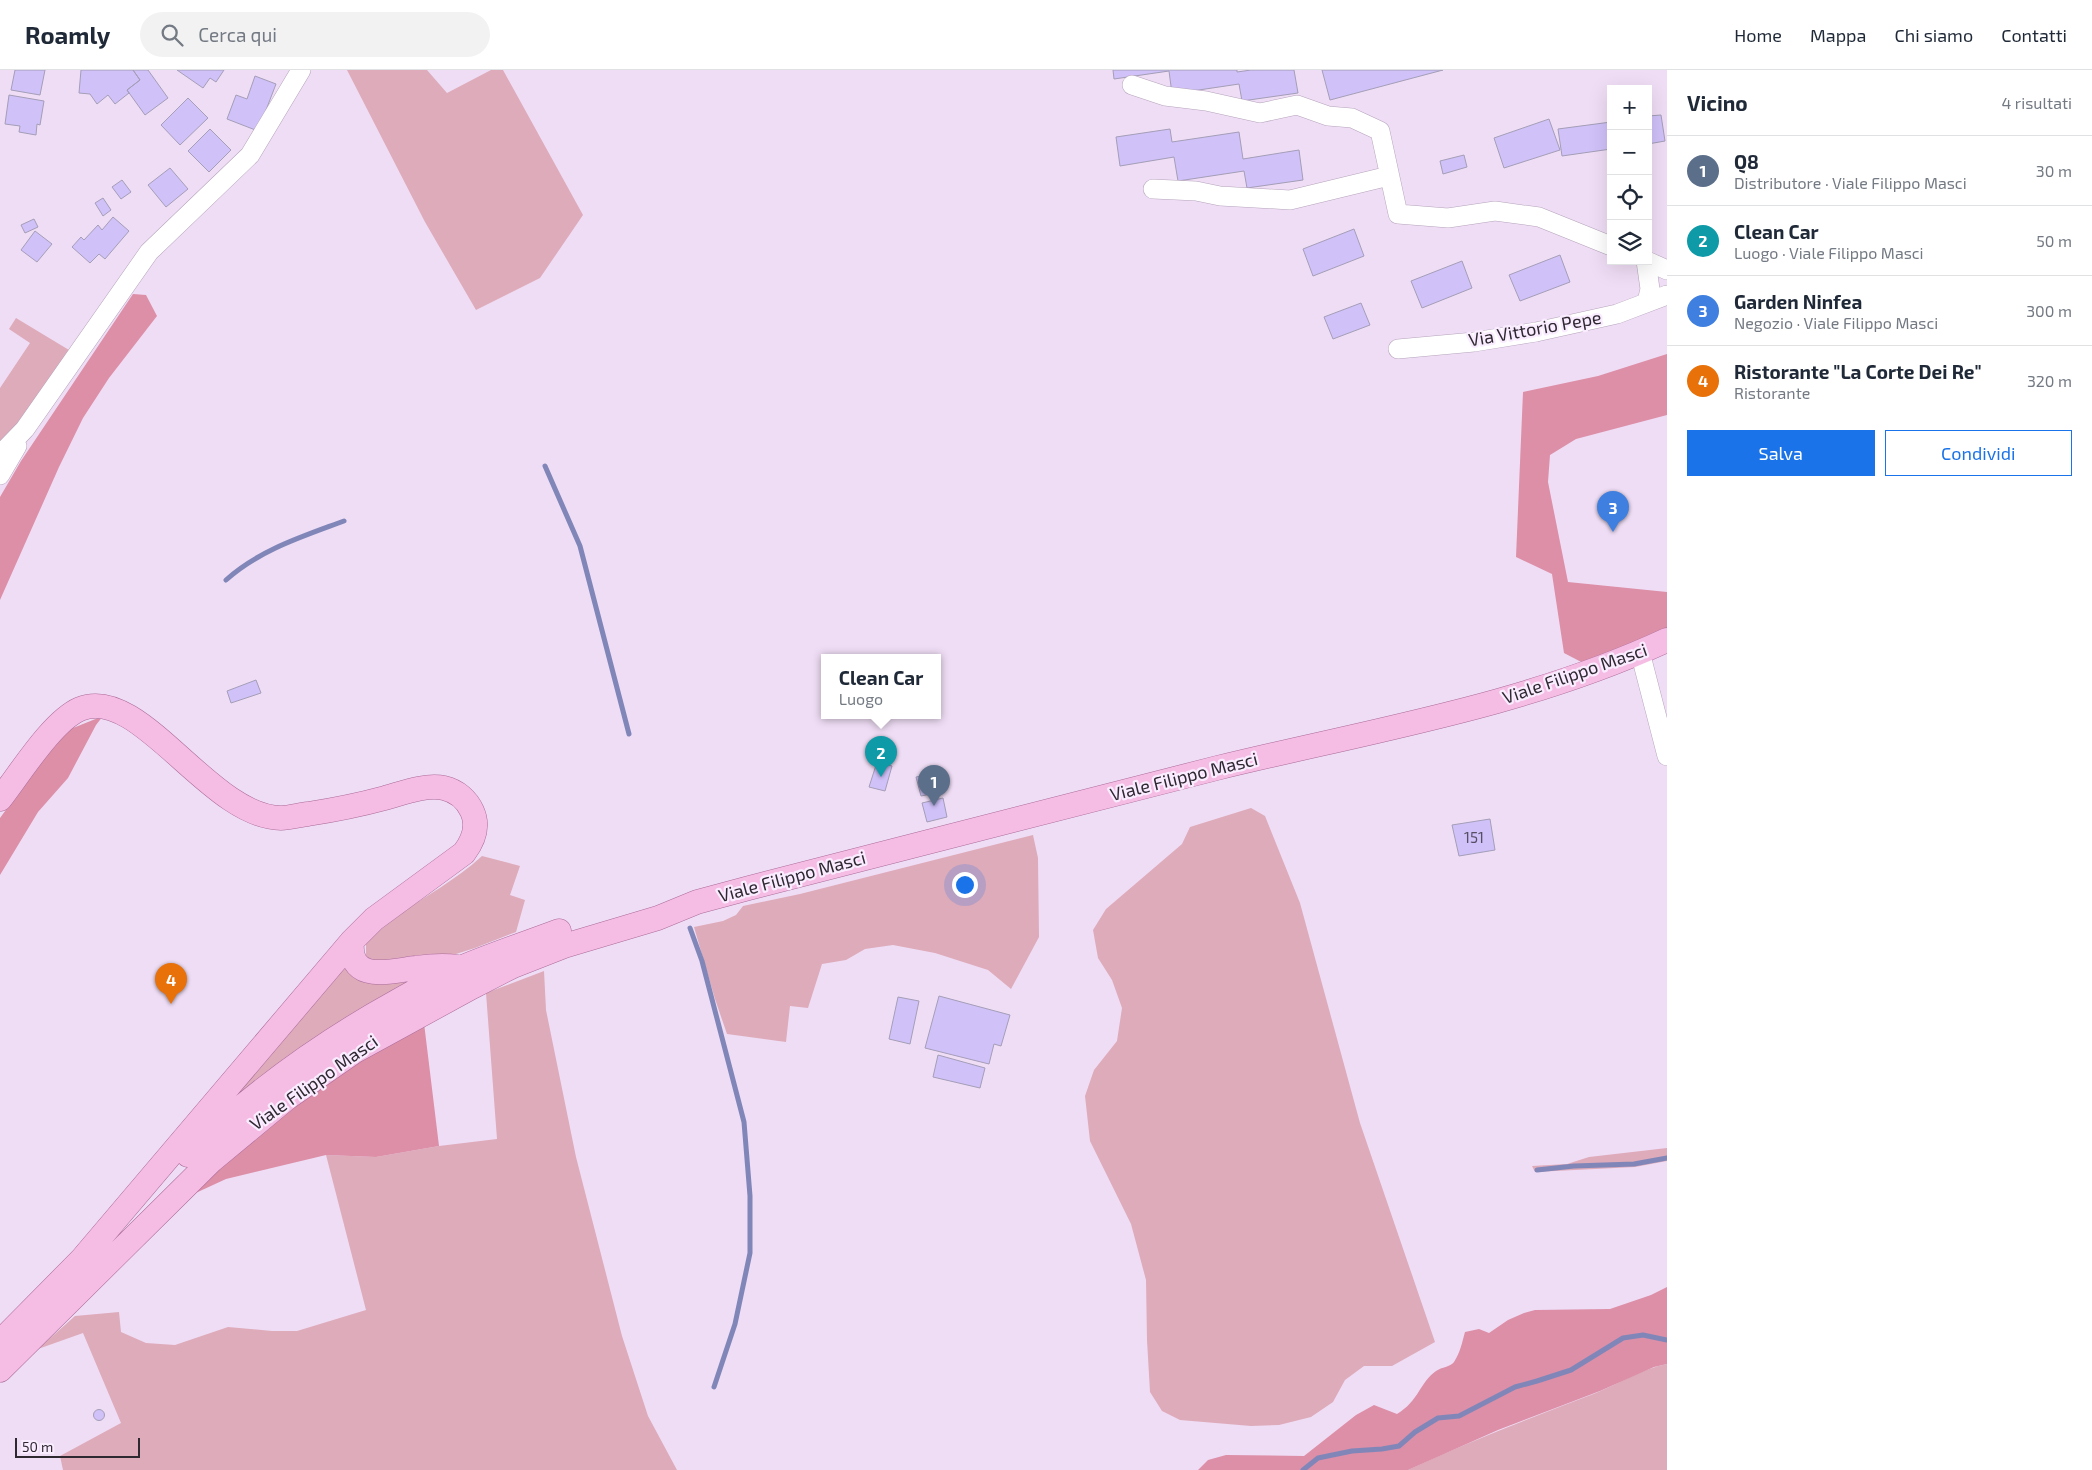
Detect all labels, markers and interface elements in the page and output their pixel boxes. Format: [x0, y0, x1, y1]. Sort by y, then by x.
search box [140, 12, 490, 57]
text: Roamly [25, 20, 110, 49]
icon: search [158, 21, 186, 49]
text: Cerca qui [198, 23, 277, 46]
text: Home [1734, 24, 1782, 46]
text: Mappa [1810, 24, 1866, 46]
text: Chi siamo [1894, 24, 1973, 46]
text: Contatti [2001, 24, 2067, 46]
map controls [1607, 85, 1652, 265]
button: + [1607, 85, 1652, 130]
text: Vicino [1687, 90, 1748, 115]
text: 4 risultati [2001, 93, 2072, 112]
button: − [1607, 130, 1652, 175]
text: Q8 [1734, 150, 1759, 173]
text: 1 [1700, 161, 1706, 180]
text: 30 m [2036, 161, 2072, 180]
text: Distributore · Viale Filippo Masci [1734, 173, 1967, 192]
button: locate [1607, 175, 1652, 220]
button: layers [1607, 220, 1652, 265]
text: Clean Car [1734, 220, 1819, 243]
text: 2 [1698, 231, 1708, 250]
text: 50 m [2036, 231, 2072, 250]
text: Luogo · Viale Filippo Masci [1734, 243, 1924, 262]
text: Garden Ninfea [1734, 290, 1862, 313]
text: 3 [1698, 301, 1708, 320]
text: 300 m [2026, 301, 2072, 320]
street label: Via Vittorio Pepe [1467, 306, 1603, 351]
text: Negozio · Viale Filippo Masci [1734, 313, 1938, 332]
text: Ristorante "La Corte Dei Re" [1734, 360, 1982, 383]
text: 4 [1698, 371, 1708, 390]
text: 320 m [2027, 371, 2072, 390]
text: Ristorante [1734, 383, 1810, 402]
button: Salva [1687, 430, 1875, 476]
button: Condividi [1885, 430, 2072, 476]
pin: 3 [1597, 491, 1629, 532]
street label: Viale Filippo Masci [1499, 638, 1650, 708]
popup [821, 654, 941, 719]
text: Clean Car [839, 666, 923, 689]
text: Luogo [839, 689, 883, 708]
pin: 2 [865, 736, 897, 777]
street label: Viale Filippo Masci [1108, 747, 1260, 805]
pin: 1 [918, 765, 950, 806]
house number: 151 [1464, 828, 1484, 846]
street label: Viale Filippo Masci [716, 846, 868, 906]
your location [952, 872, 978, 898]
pin: 4 [155, 963, 187, 1004]
street label: Viale Filippo Masci [245, 1030, 382, 1135]
scale bar [15, 1435, 140, 1458]
text: 50 m [22, 1438, 53, 1455]

